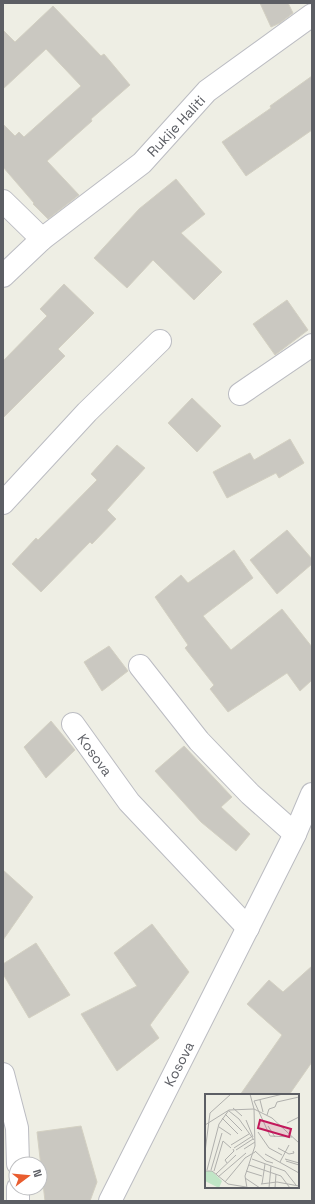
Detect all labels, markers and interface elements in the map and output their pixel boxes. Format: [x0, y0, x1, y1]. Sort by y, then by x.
street label: Rukije Haliti [143, 91, 209, 161]
street label: Kosova [74, 730, 116, 780]
street label: Kosova [160, 1039, 198, 1089]
inset map [205, 1094, 299, 1188]
north arrow [8, 1156, 48, 1196]
text: N [30, 1168, 45, 1179]

